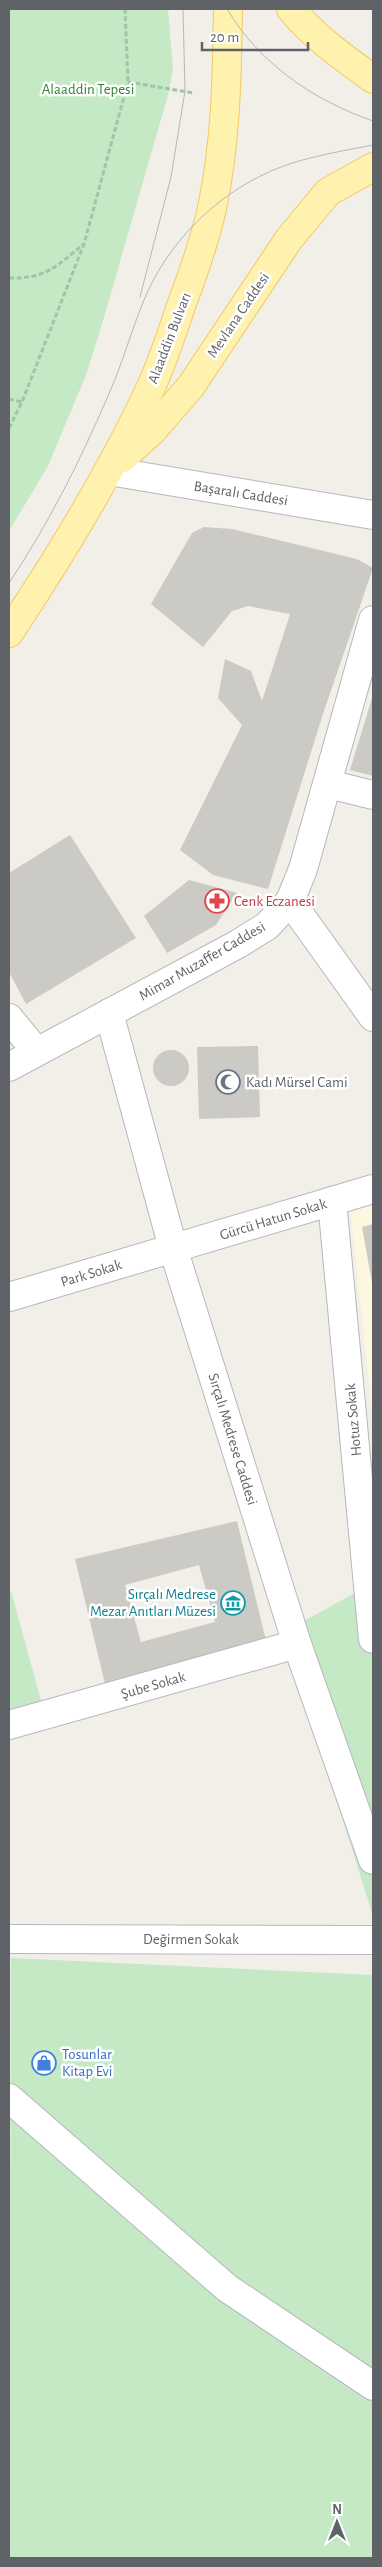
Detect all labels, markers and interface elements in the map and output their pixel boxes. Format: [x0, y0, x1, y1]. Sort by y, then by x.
scale bar [202, 20, 308, 52]
text: 20 m [210, 30, 239, 45]
park label: Alaaddin Tepesi [42, 82, 134, 97]
street label: Mevlana Caddesi [205, 270, 272, 360]
street label: Alaaddin Bulvarı [145, 291, 194, 386]
street label: Başaralı Caddesi [193, 479, 289, 508]
pharmacy icon: Cenk Eczanesi [204, 888, 230, 914]
place label: Cenk Eczanesi [234, 894, 315, 909]
street label: Mimar Muzaffer Caddesi [137, 919, 268, 1004]
mosque icon: Kadı Mürsel Cami [215, 1069, 241, 1095]
place label: Kadı Mürsel Cami [246, 1075, 348, 1090]
street label: Gürcü Hatun Sokak [218, 1196, 328, 1243]
street label: Park Sokak [59, 1257, 124, 1290]
street label: Sırçalı Medrese Caddesi [205, 1371, 260, 1507]
street label: Hotuz Sokak [343, 1383, 364, 1457]
place label: Sırçalı Medrese Mezar Anıtları Müzesi [90, 1587, 216, 1619]
museum icon: Sırçalı Medrese Mezar Anıtları Müzesi [220, 1590, 246, 1616]
street label: Şube Sokak [119, 1669, 187, 1702]
street label: Değirmen Sokak [143, 1932, 239, 1947]
place label: Tosunlar Kitap Evi [62, 2047, 112, 2079]
shop icon: Tosunlar Kitap Evi [31, 2050, 57, 2076]
north arrow [312, 2497, 362, 2547]
text: N [332, 2503, 342, 2517]

